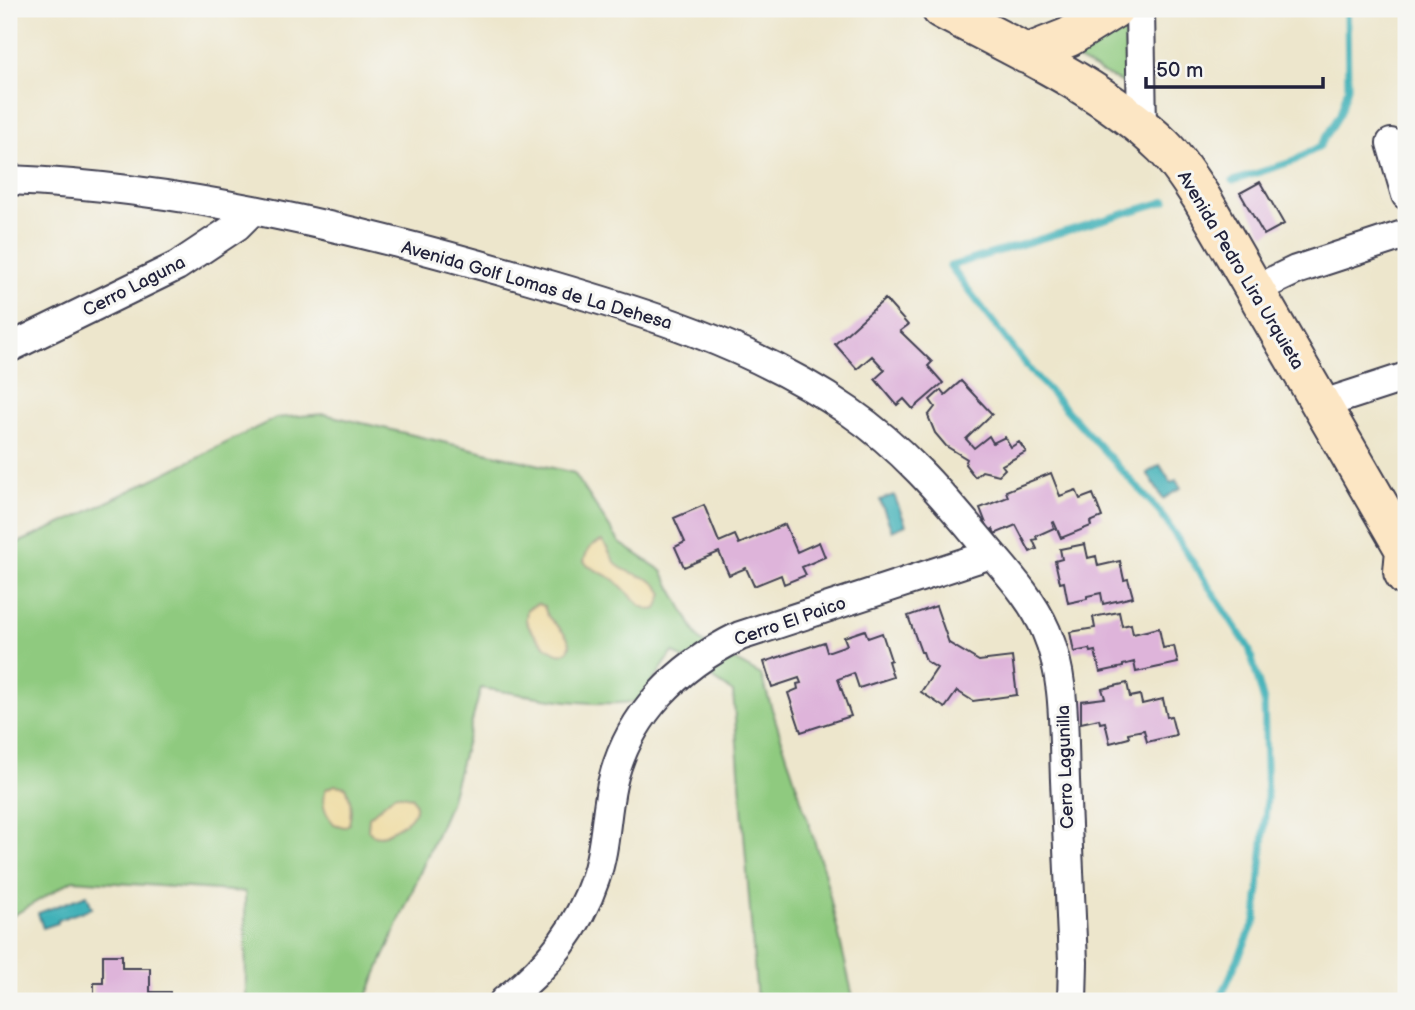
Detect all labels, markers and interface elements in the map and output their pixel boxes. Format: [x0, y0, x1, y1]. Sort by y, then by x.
scale bar [1146, 46, 1322, 90]
text: 50 m [1156, 58, 1203, 83]
street label: Avenida Pedro Lira Urquieta [1173, 167, 1308, 373]
street label: Avenida Golf Lomas de La Dehesa [399, 237, 675, 334]
street label: Cerro Laguna [80, 252, 189, 321]
street label: Cerro El Paico [732, 593, 849, 650]
street label: Cerro Lagunilla [1053, 705, 1078, 829]

